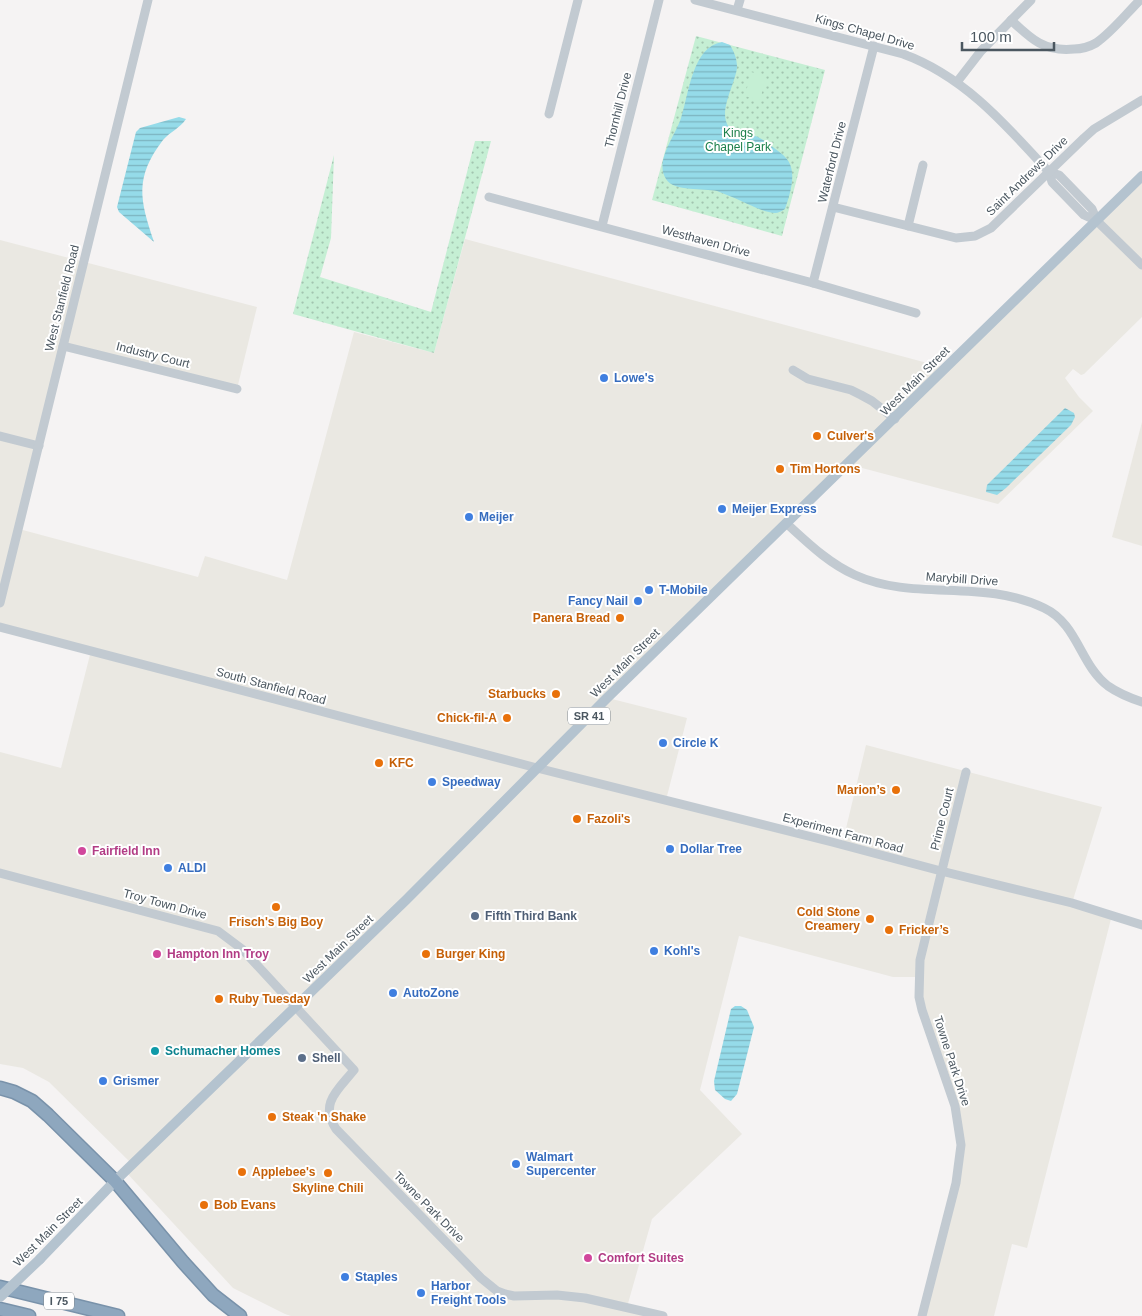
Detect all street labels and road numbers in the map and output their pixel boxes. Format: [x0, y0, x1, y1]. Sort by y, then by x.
street label: Kings Chapel Drive [814, 11, 917, 53]
street label: Thornhill Drive [602, 70, 634, 149]
street label: Waterford Drive [815, 119, 849, 204]
street label: Saint Andrews Drive [983, 133, 1071, 219]
street label: Westhaven Drive [660, 222, 752, 260]
street label: West Stanfield Road [42, 243, 82, 353]
street label: Industry Court [115, 339, 192, 371]
street label: West Main Street [878, 343, 953, 418]
street label: Marybill Drive [925, 569, 999, 589]
street label: West Main Street [588, 625, 663, 700]
street label: South Stanfield Road [214, 665, 328, 707]
road number: SR 41 [568, 708, 610, 724]
street label: Prime Court [927, 786, 957, 852]
street label: Experiment Farm Road [781, 810, 905, 856]
street label: Troy Town Drive [122, 886, 209, 922]
street label: West Main Street [300, 912, 376, 986]
street label: Towne Park Drive [931, 1014, 973, 1108]
street label: Towne Park Drive [391, 1169, 467, 1245]
street label: West Main Street [11, 1194, 86, 1269]
road number: I 75 [44, 1292, 74, 1310]

